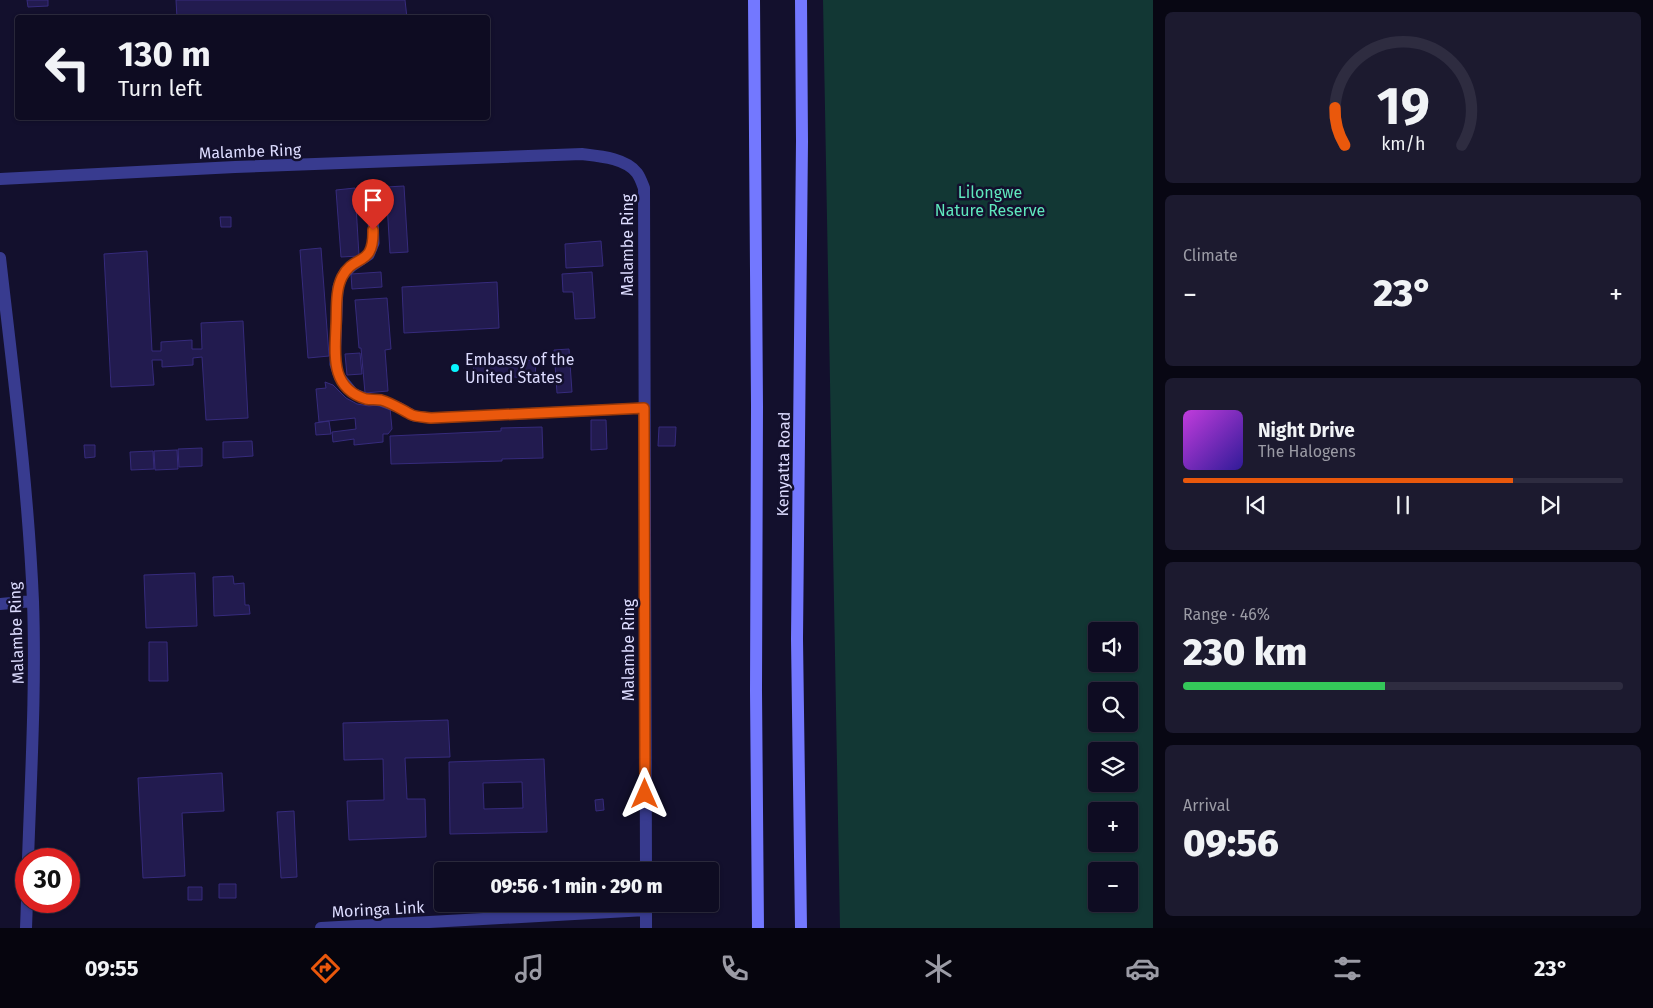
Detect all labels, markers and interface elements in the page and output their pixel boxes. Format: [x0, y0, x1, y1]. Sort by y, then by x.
text: 130 m [118, 33, 211, 75]
icon: left [35, 35, 100, 100]
text: Turn left [118, 75, 202, 102]
text: 19 [1376, 75, 1430, 138]
text: km/h [1381, 133, 1425, 155]
street label: Malambe Ring [199, 140, 302, 163]
pin [352, 179, 394, 230]
park label: Lilongwe Nature Reserve [935, 183, 1045, 220]
icon: arrive [359, 186, 387, 214]
street label: Malambe Ring [618, 193, 637, 296]
text: Climate [1183, 246, 1238, 265]
text: 23° [1373, 270, 1433, 316]
text: − [1183, 278, 1197, 311]
text: + [1609, 278, 1623, 311]
place label: Embassy of the United States [465, 350, 574, 387]
marker: Embassy of the United States [449, 362, 461, 374]
street label: Kenyatta Road [773, 411, 794, 517]
text: Night Drive [1258, 419, 1355, 442]
text: The Halogens [1258, 442, 1356, 461]
icon: previous [1242, 491, 1270, 519]
icon: pause [1389, 491, 1417, 519]
icon: next [1536, 491, 1564, 519]
street label: Malambe Ring [5, 581, 28, 684]
street label: Malambe Ring [619, 598, 638, 701]
text: Range · 46% [1183, 605, 1270, 624]
map controls [1088, 622, 1138, 912]
button: sound [1088, 622, 1138, 672]
text: 230 km [1183, 629, 1307, 675]
button: search [1088, 682, 1138, 732]
button: layers [1088, 742, 1138, 792]
position arrow [618, 767, 670, 819]
text: Arrival [1183, 796, 1230, 815]
button: + [1088, 802, 1138, 852]
text: 09:56 [1183, 820, 1279, 866]
speed limit sign: 30 [15, 848, 80, 913]
button: − [1088, 862, 1138, 912]
text: 09:56 · 1 min · 290 m [490, 875, 663, 898]
street label: Moringa Link [331, 898, 426, 921]
icon: directions [308, 951, 343, 986]
icon: music [512, 951, 547, 986]
icon: phone [717, 951, 752, 986]
icon: climate [921, 951, 956, 986]
icon: car [1125, 951, 1160, 986]
icon: filters [1330, 951, 1365, 986]
text: 09:55 [85, 955, 139, 982]
text: 23° [1534, 955, 1568, 982]

